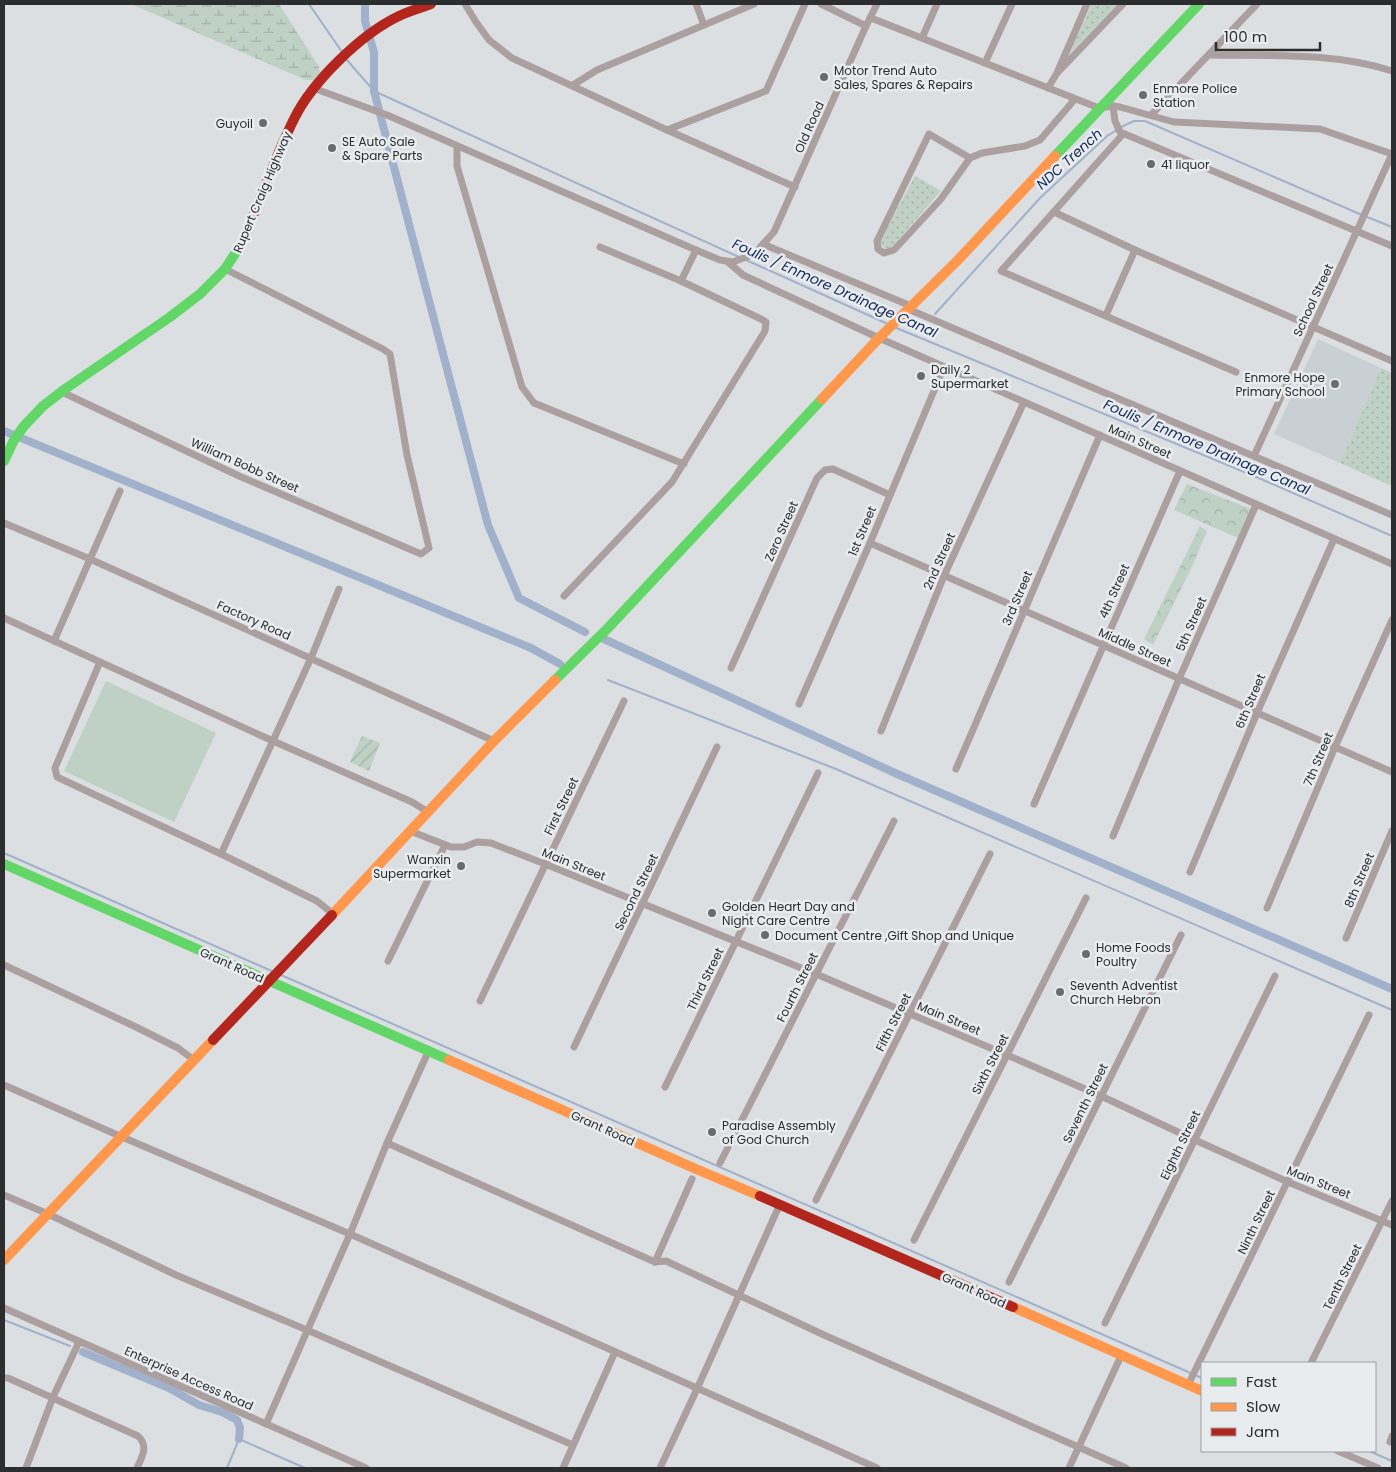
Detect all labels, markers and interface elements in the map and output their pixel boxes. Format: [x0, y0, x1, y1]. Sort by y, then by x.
scale bar [1216, 20, 1320, 52]
text: 100 m [1224, 26, 1267, 47]
place label: Motor Trend Auto Sales, Spares & Repairs [834, 62, 973, 93]
marker: Motor Trend Auto Sales, Spares & Repairs [818, 71, 830, 83]
place label: Enmore Police Station [1153, 80, 1237, 111]
marker: Enmore Police Station [1137, 89, 1149, 101]
street label: Old Road [790, 98, 828, 156]
place label: Guyoil [216, 115, 253, 132]
marker: Guyoil [257, 117, 269, 129]
water label: NDC Trench [1032, 124, 1106, 194]
street label: Rupert Craig Highway [229, 128, 295, 255]
place label: SE Auto Sale & Spare Parts [342, 133, 423, 164]
marker: SE Auto Sale & Spare Parts [326, 142, 338, 154]
place label: 41 liquor [1161, 156, 1210, 173]
marker: 41 liquor [1145, 158, 1157, 170]
water label: Foulis / Enmore Drainage Canal [729, 234, 941, 343]
street label: School Street [1289, 261, 1337, 339]
place label: Daily 2 Supermarket [931, 361, 1009, 392]
place label: Enmore Hope Primary School [1235, 369, 1325, 400]
marker: Daily 2 Supermarket [915, 370, 927, 382]
marker: Enmore Hope Primary School [1329, 378, 1341, 390]
water label: Foulis / Enmore Drainage Canal [1101, 394, 1314, 500]
street label: Main Street [1106, 420, 1174, 462]
street label: William Bobb Street [188, 433, 302, 497]
street label: Zero Street [760, 498, 802, 564]
street label: 1st Street [844, 503, 880, 559]
street label: 2nd Street [919, 530, 959, 592]
street label: 4th Street [1094, 561, 1134, 621]
street label: 3rd Street [998, 568, 1036, 628]
street label: 5th Street [1171, 594, 1211, 654]
street label: Factory Road [214, 596, 294, 644]
street label: Middle Street [1096, 623, 1174, 671]
street label: 6th Street [1231, 671, 1269, 731]
street label: 7th Street [1299, 729, 1337, 789]
street label: First Street [540, 774, 582, 838]
street label: Main Street [540, 843, 608, 885]
street label: 8th Street [1340, 850, 1378, 910]
place label: Wanxin Supermarket [373, 851, 451, 882]
street label: Second Street [610, 851, 662, 933]
marker: Wanxin Supermarket [455, 860, 467, 872]
place label: Golden Heart Day and Night Care Centre [722, 898, 855, 929]
marker: Golden Heart Day and Night Care Centre [706, 907, 718, 919]
place label: Document Centre ,Gift Shop and Unique [775, 927, 1014, 944]
marker: Document Centre ,Gift Shop and Unique [759, 929, 771, 941]
place label: Home Foods Poultry [1096, 939, 1171, 970]
street label: Grant Road [197, 943, 267, 987]
street label: Third Street [682, 945, 728, 1013]
marker: Home Foods Poultry [1080, 948, 1092, 960]
street label: Fourth Street [772, 949, 822, 1025]
place label: Seventh Adventist Church Hebron [1070, 977, 1178, 1008]
marker: Seventh Adventist Church Hebron [1054, 986, 1066, 998]
street label: Fifth Street [871, 990, 915, 1054]
street label: Main Street [915, 997, 983, 1039]
street label: Sixth Street [967, 1031, 1013, 1097]
street label: Seventh Street [1058, 1060, 1112, 1146]
street label: Grant Road [568, 1106, 638, 1150]
street label: Eighth Street [1156, 1107, 1204, 1183]
place label: Paradise Assembly of God Church [722, 1117, 836, 1148]
marker: Paradise Assembly of God Church [706, 1126, 718, 1138]
street label: Main Street [1285, 1161, 1353, 1203]
street label: Ninth Street [1233, 1187, 1279, 1257]
street label: Tenth Street [1319, 1241, 1365, 1313]
street label: Grant Road [939, 1268, 1009, 1312]
street label: Enterprise Access Road [122, 1342, 256, 1414]
legend [1201, 1362, 1376, 1452]
text: Fast [1246, 1371, 1277, 1392]
text: Slow [1246, 1396, 1281, 1417]
text: Jam [1246, 1421, 1280, 1442]

